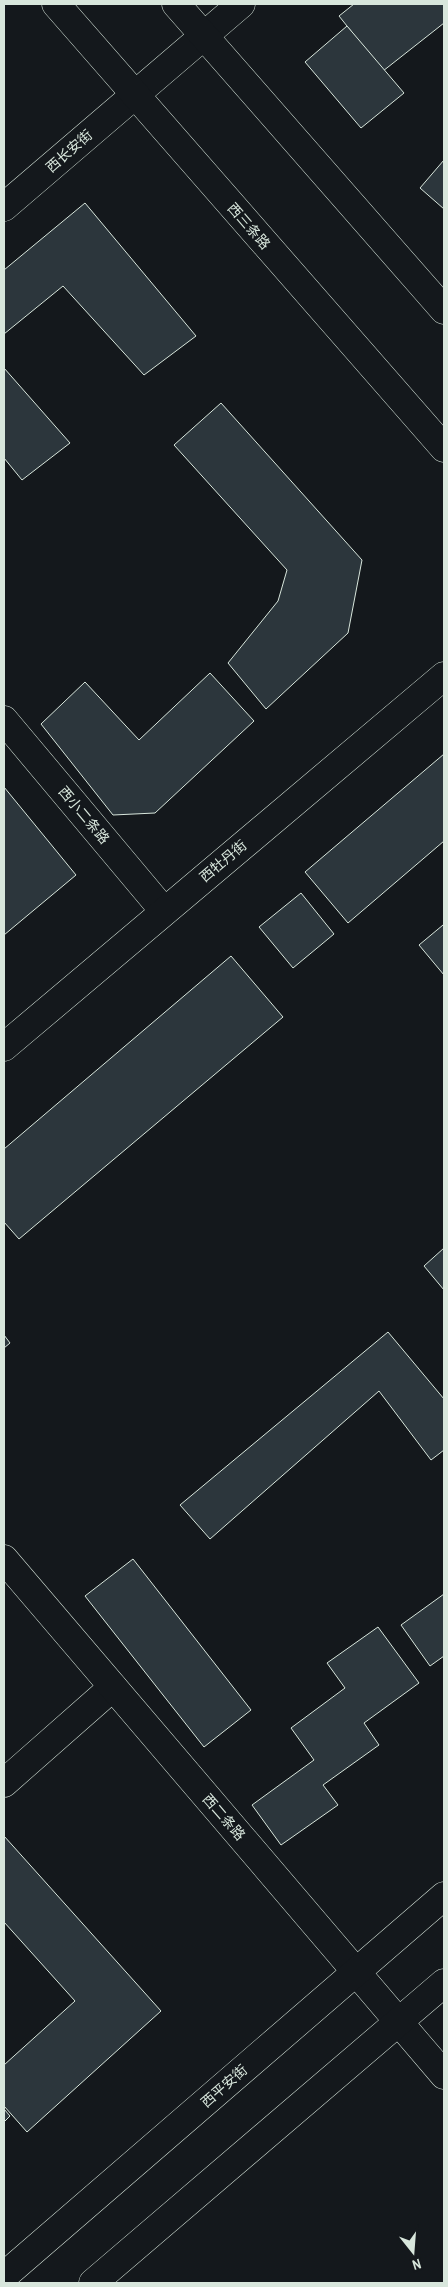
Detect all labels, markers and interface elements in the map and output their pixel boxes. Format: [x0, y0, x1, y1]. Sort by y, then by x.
street label: 西长安街 [42, 126, 96, 176]
street label: 西三条路 [224, 199, 274, 253]
street label: 西小二条路 [55, 782, 113, 848]
street label: 西牡丹街 [196, 836, 250, 886]
street label: 西二条路 [199, 1790, 249, 1844]
street label: 西平安街 [197, 2061, 251, 2111]
north arrow [388, 2227, 438, 2277]
text: N [410, 2255, 423, 2274]

